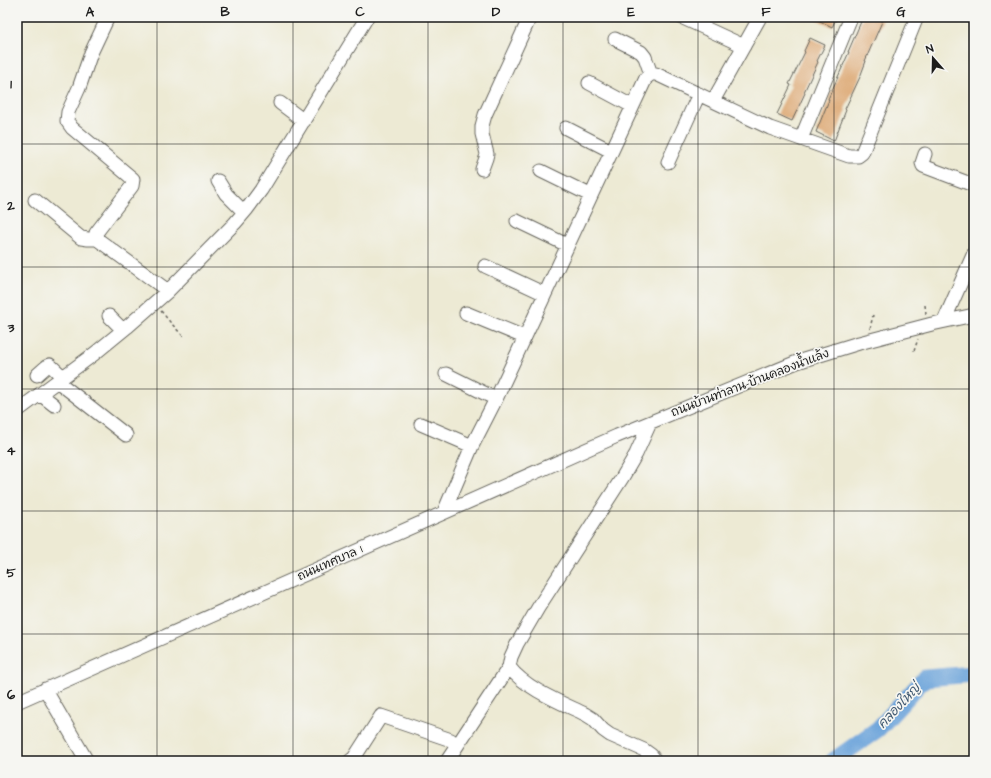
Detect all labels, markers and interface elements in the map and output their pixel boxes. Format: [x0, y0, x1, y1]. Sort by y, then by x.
text: A [86, 3, 95, 21]
text: B [220, 3, 230, 21]
text: C [355, 3, 365, 21]
text: D [492, 3, 501, 21]
text: E [627, 3, 635, 21]
text: F [761, 3, 771, 21]
text: G [896, 3, 906, 21]
north arrow [913, 38, 953, 78]
text: N [924, 41, 936, 57]
text: 1 [10, 75, 12, 93]
text: 2 [6, 197, 15, 215]
text: 3 [7, 319, 15, 337]
street label: ถนนบ้านท่าลาน-บ้านคลองน้ำแล้ง [667, 342, 832, 421]
text: 4 [7, 442, 16, 460]
street label: ถนนเทศบาล 1 [295, 541, 366, 585]
text: 5 [6, 564, 16, 582]
water label: คลองใหญ่ [874, 677, 927, 732]
text: 6 [7, 686, 16, 704]

